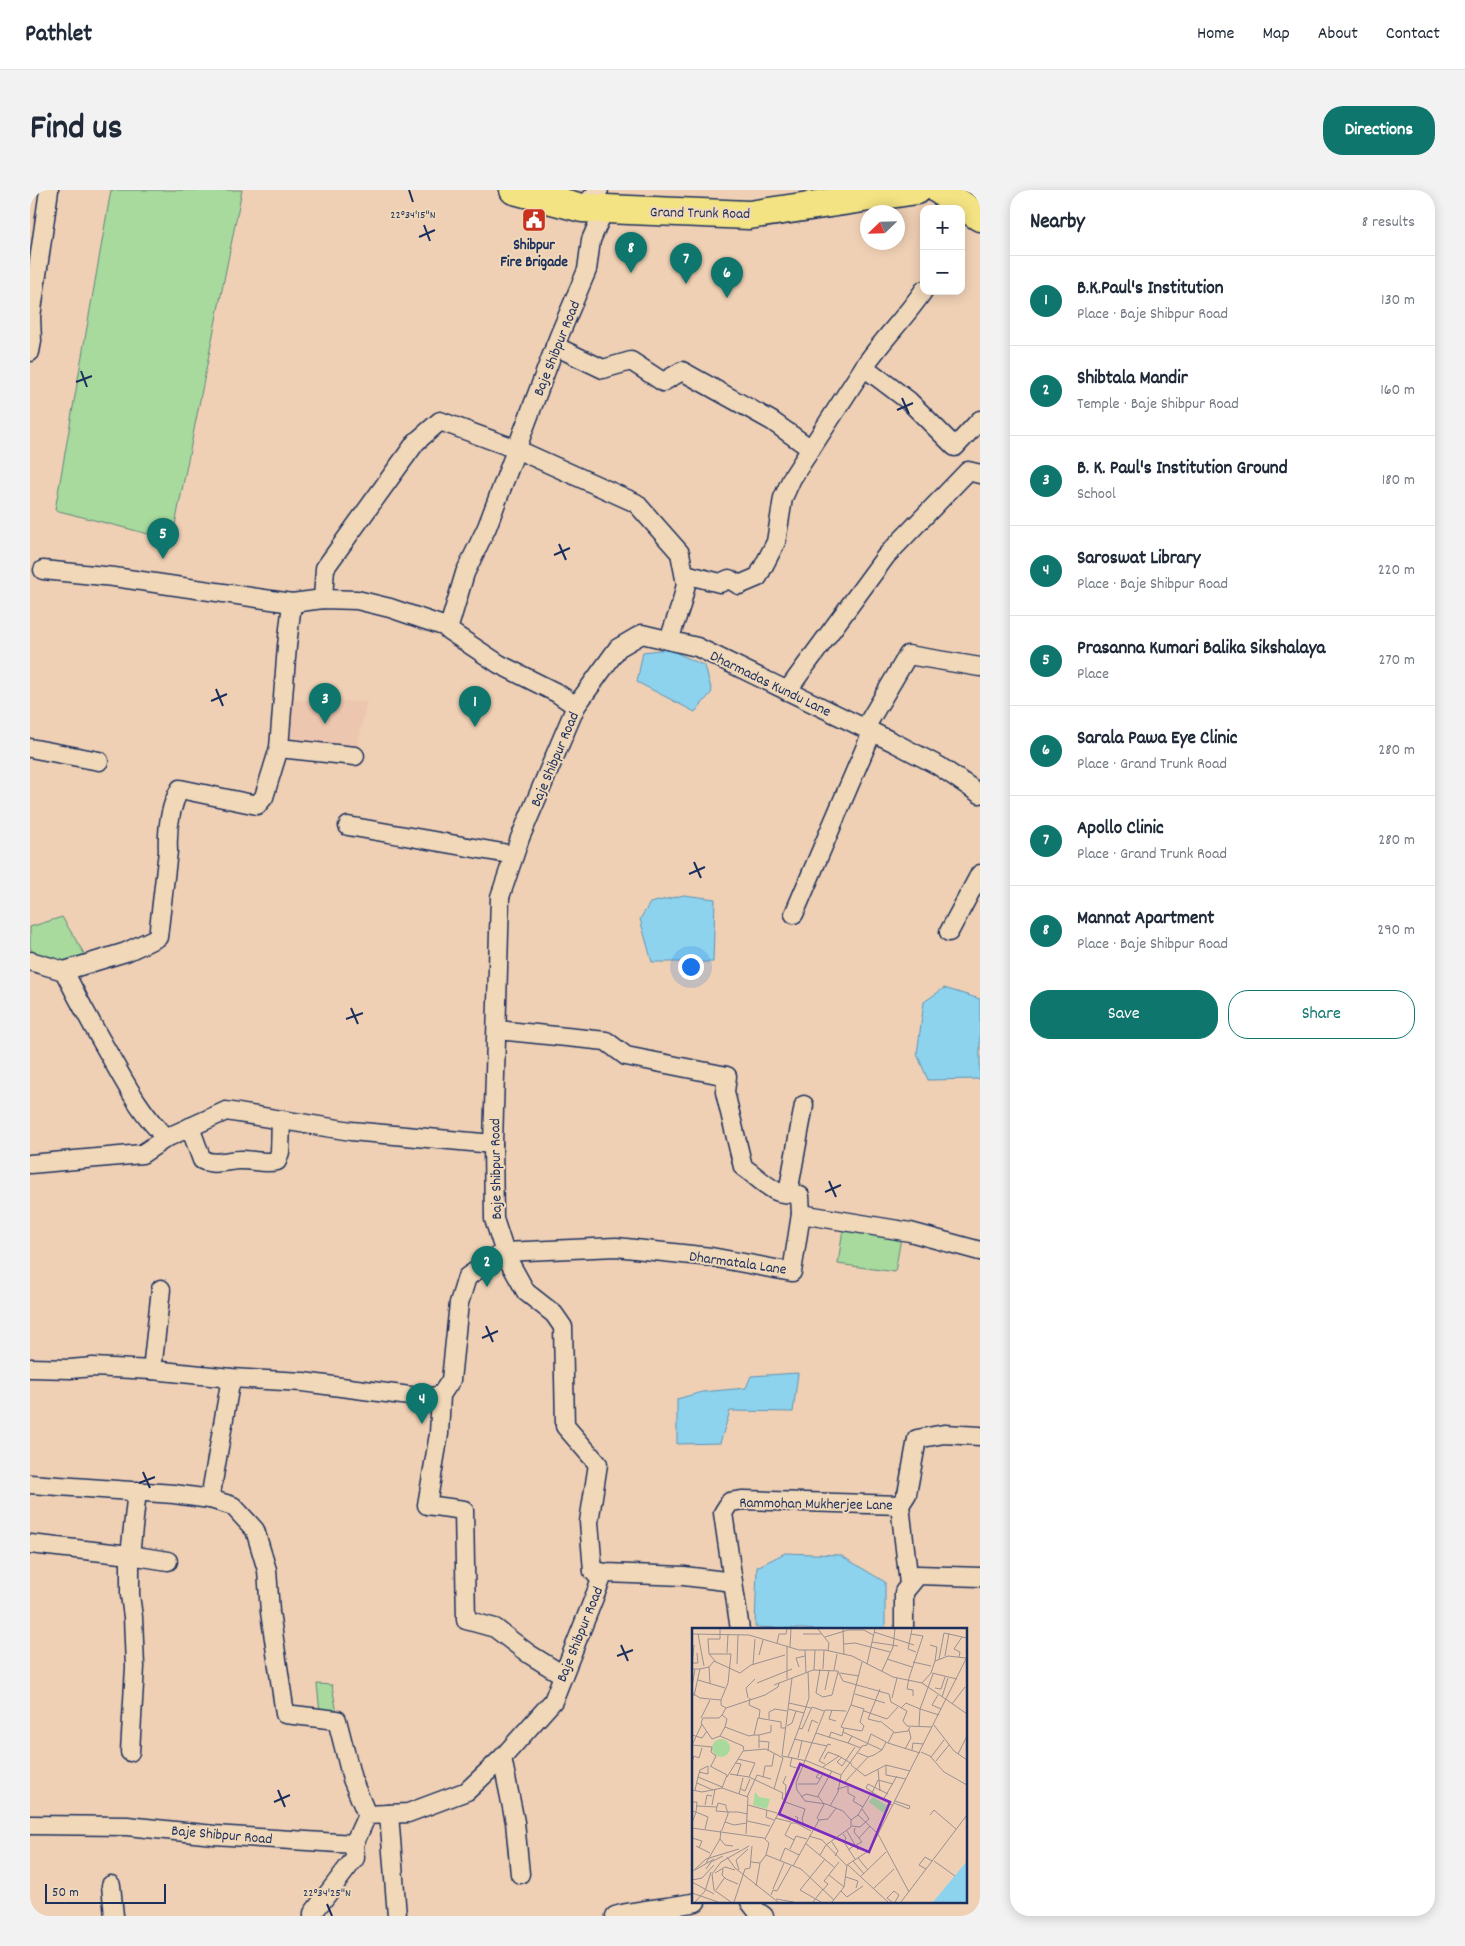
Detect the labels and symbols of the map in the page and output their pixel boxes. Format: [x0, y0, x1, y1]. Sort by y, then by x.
street label: Grand Trunk Road [650, 202, 750, 226]
north arrow [860, 205, 905, 250]
text: 22°34'15"N [390, 207, 436, 224]
public building icon: Shibpur Fire Brigade [521, 207, 547, 233]
pin: 8 [615, 232, 647, 273]
place label: Shibpur Fire Brigade [500, 235, 568, 274]
pin: 7 [670, 243, 702, 284]
pin: 6 [711, 257, 743, 298]
street label: Baje Shibpur Road [529, 298, 587, 400]
pin: 5 [147, 518, 179, 559]
street label: Dharmadas Kundu Lane [706, 646, 835, 724]
pin: 3 [309, 683, 341, 724]
pin: 1 [459, 686, 491, 727]
street label: Baje Shibpur Road [526, 709, 586, 811]
your location [678, 954, 704, 980]
street label: Baje Shibpur Road [485, 1118, 509, 1220]
pin: 2 [471, 1246, 503, 1287]
street label: Dharmatala Lane [688, 1246, 788, 1282]
pin: 4 [406, 1383, 438, 1424]
street label: Rammohan Mukherjee Lane [739, 1493, 893, 1517]
street label: Baje Shibpur Road [552, 1584, 610, 1686]
inset map [692, 1628, 968, 1904]
street label: Baje Shibpur Road [170, 1821, 273, 1851]
scale bar [45, 1881, 166, 1904]
text: 22°34'25"N [303, 1885, 351, 1902]

